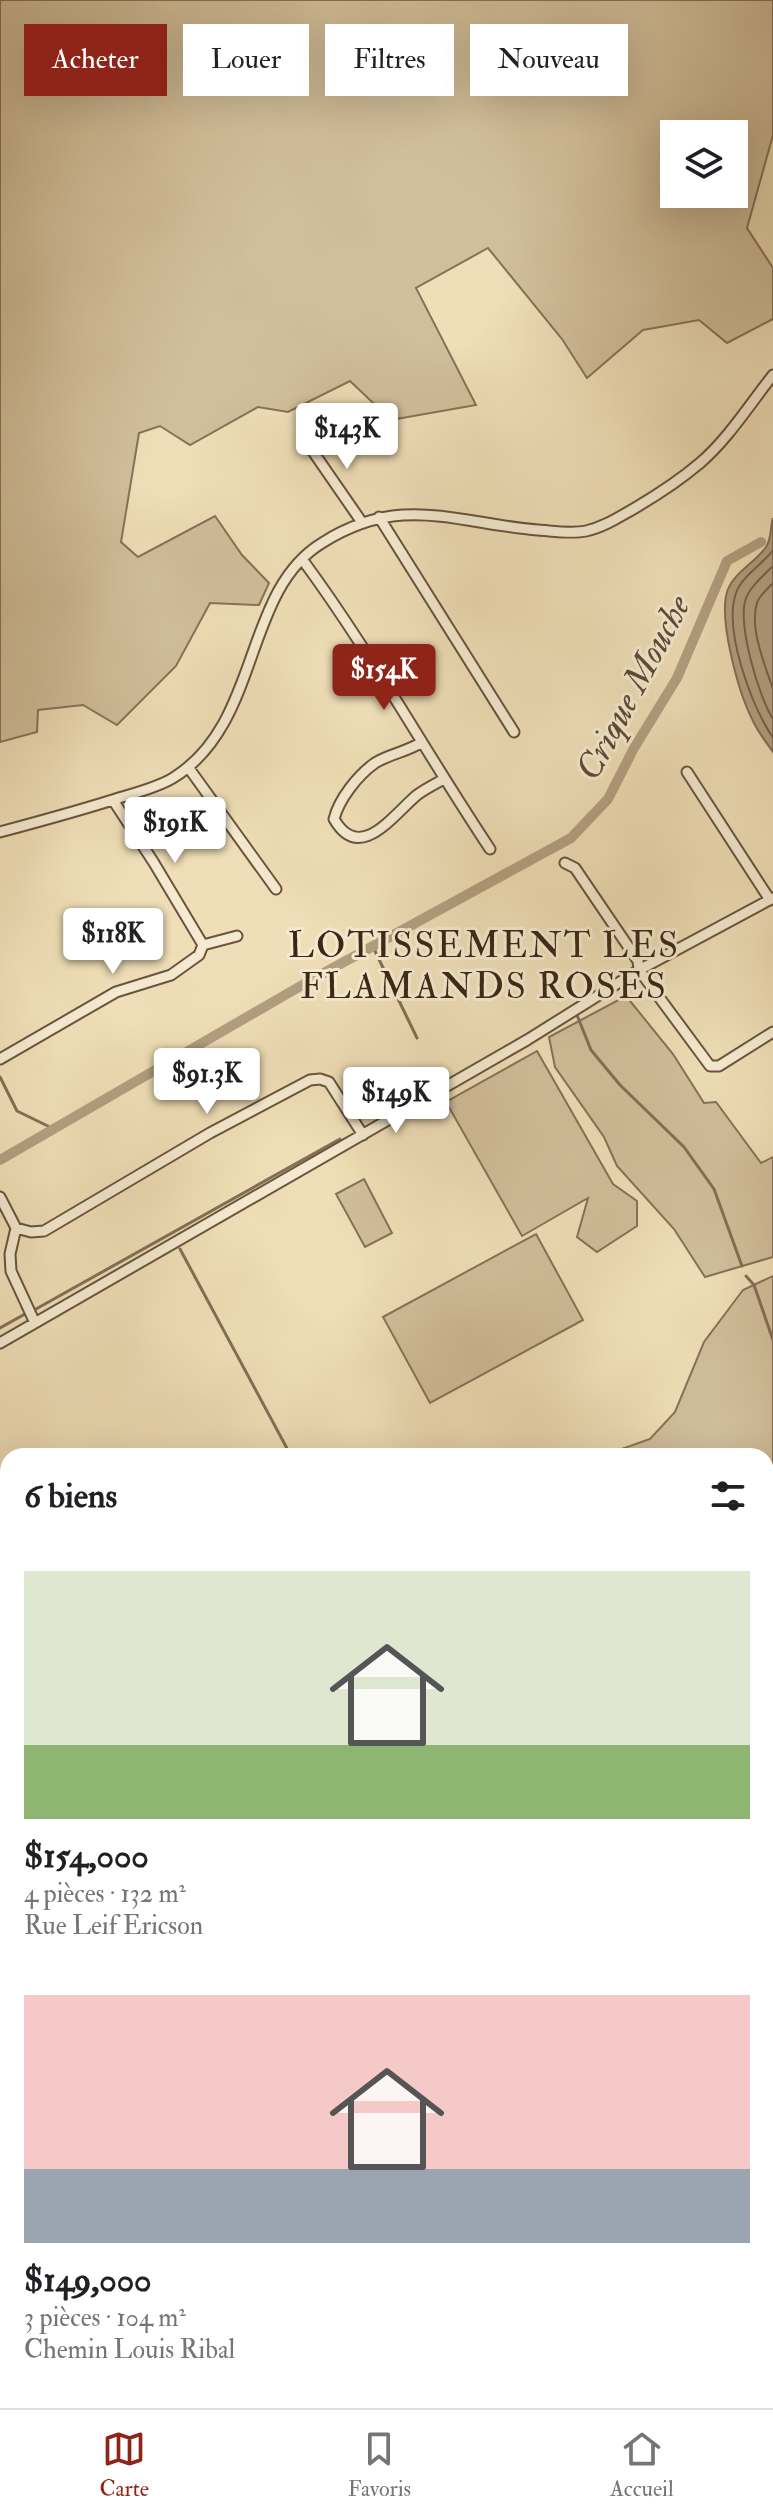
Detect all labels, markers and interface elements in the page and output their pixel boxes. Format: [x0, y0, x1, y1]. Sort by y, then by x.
chip: Acheter [24, 24, 167, 96]
chip: Louer [183, 24, 309, 96]
chip: Filtres [325, 24, 454, 96]
chip: Nouveau [470, 24, 628, 96]
map controls [660, 120, 748, 208]
button: layers [660, 120, 748, 208]
pin: $143K [291, 403, 403, 471]
text: $143K [314, 413, 380, 445]
water label: Crique Mouche [566, 587, 701, 788]
pin: $154K [328, 644, 440, 712]
text: $154K [351, 654, 417, 686]
pin: $191K [119, 797, 231, 865]
text: $191K [143, 807, 207, 839]
pin: $118K [57, 908, 169, 976]
text: $118K [81, 918, 145, 950]
district label: LOTISSEMENT LES FLAMANDS ROSES [288, 923, 680, 1009]
pin: $91.3K [142, 1048, 272, 1116]
text: $91.3K [172, 1058, 242, 1090]
pin: $149K [340, 1067, 452, 1135]
text: $149K [361, 1077, 431, 1109]
icon: filters [706, 1474, 750, 1518]
text: 6 biens [24, 1475, 117, 1518]
icon: home [315, 1623, 459, 1767]
text: $154,000 [24, 1835, 149, 1878]
text: 4 pièces · 132 m² [24, 1878, 186, 1910]
text: Rue Leif Ericson [24, 1910, 203, 1942]
icon: home [315, 2047, 459, 2191]
text: $149,000 [24, 2259, 152, 2302]
text: 3 pièces · 104 m² [24, 2302, 186, 2334]
text: Chemin Louis Ribal [24, 2334, 235, 2366]
tab: Carte [99, 2427, 149, 2503]
tab: Favoris [348, 2427, 411, 2503]
tab: Accueil [610, 2427, 674, 2503]

